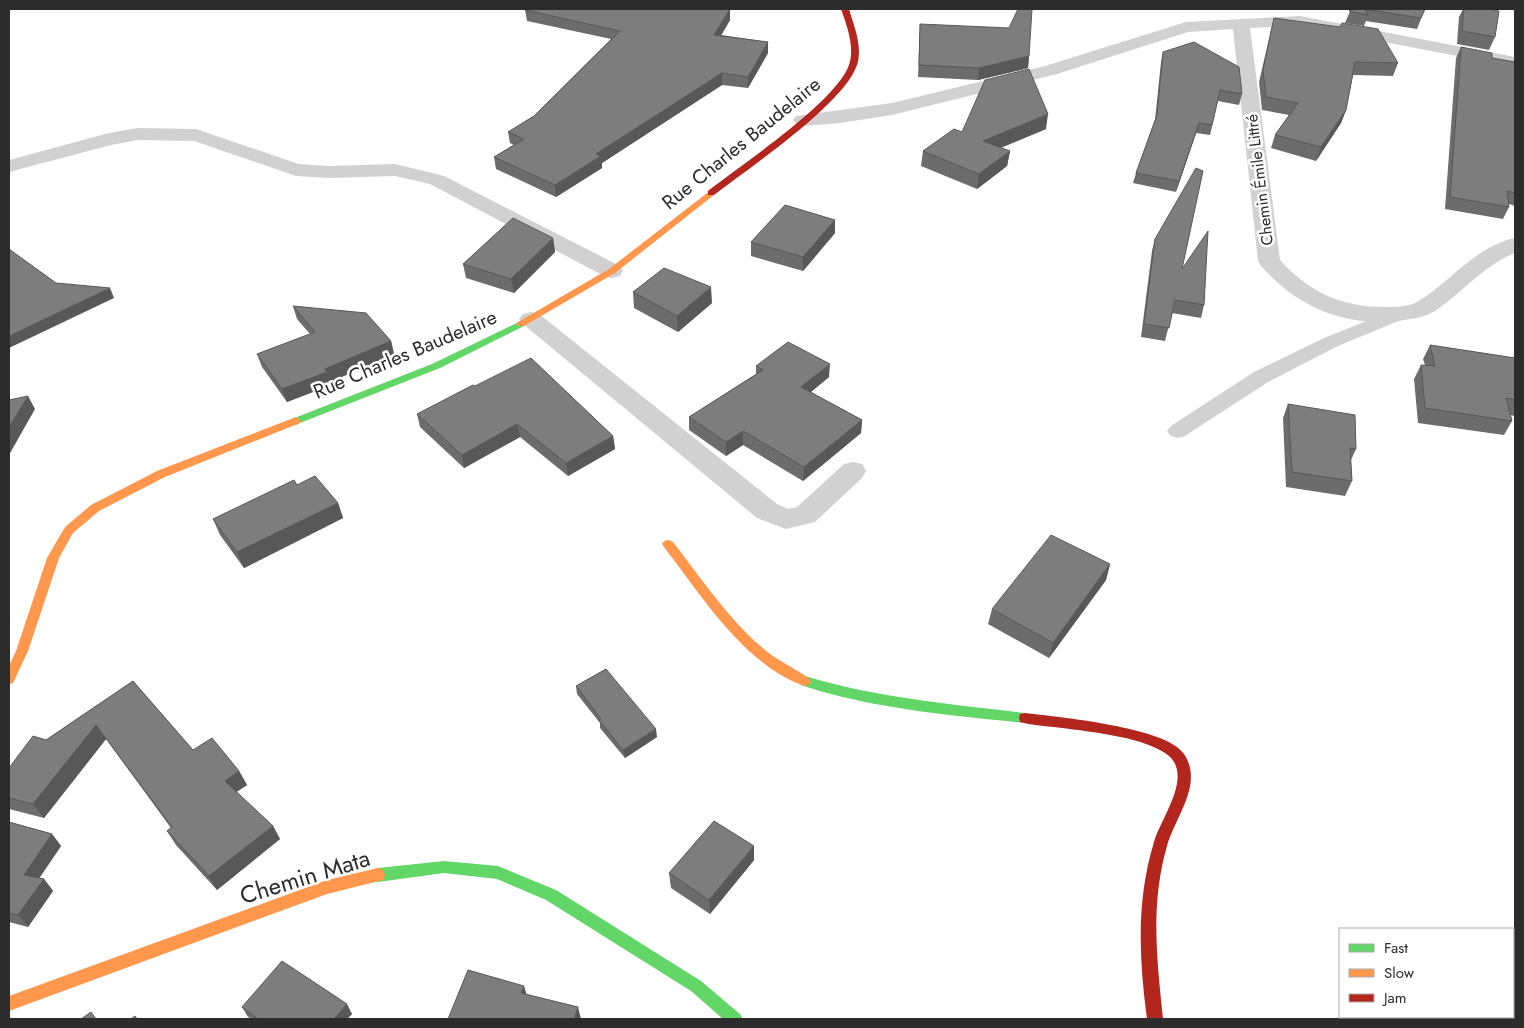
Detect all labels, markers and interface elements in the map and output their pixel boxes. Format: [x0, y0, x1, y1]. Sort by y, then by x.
street label: Rue Charles Baudelaire [656, 70, 827, 217]
street label: Chemin Émile Littré [1240, 113, 1279, 247]
street label: Rue Charles Baudelaire [309, 303, 501, 406]
street label: Chemin Mata [235, 840, 374, 913]
legend [1339, 928, 1514, 1018]
text: Fast [1384, 937, 1408, 959]
text: Slow [1384, 962, 1415, 984]
text: Jam [1382, 987, 1407, 1009]

